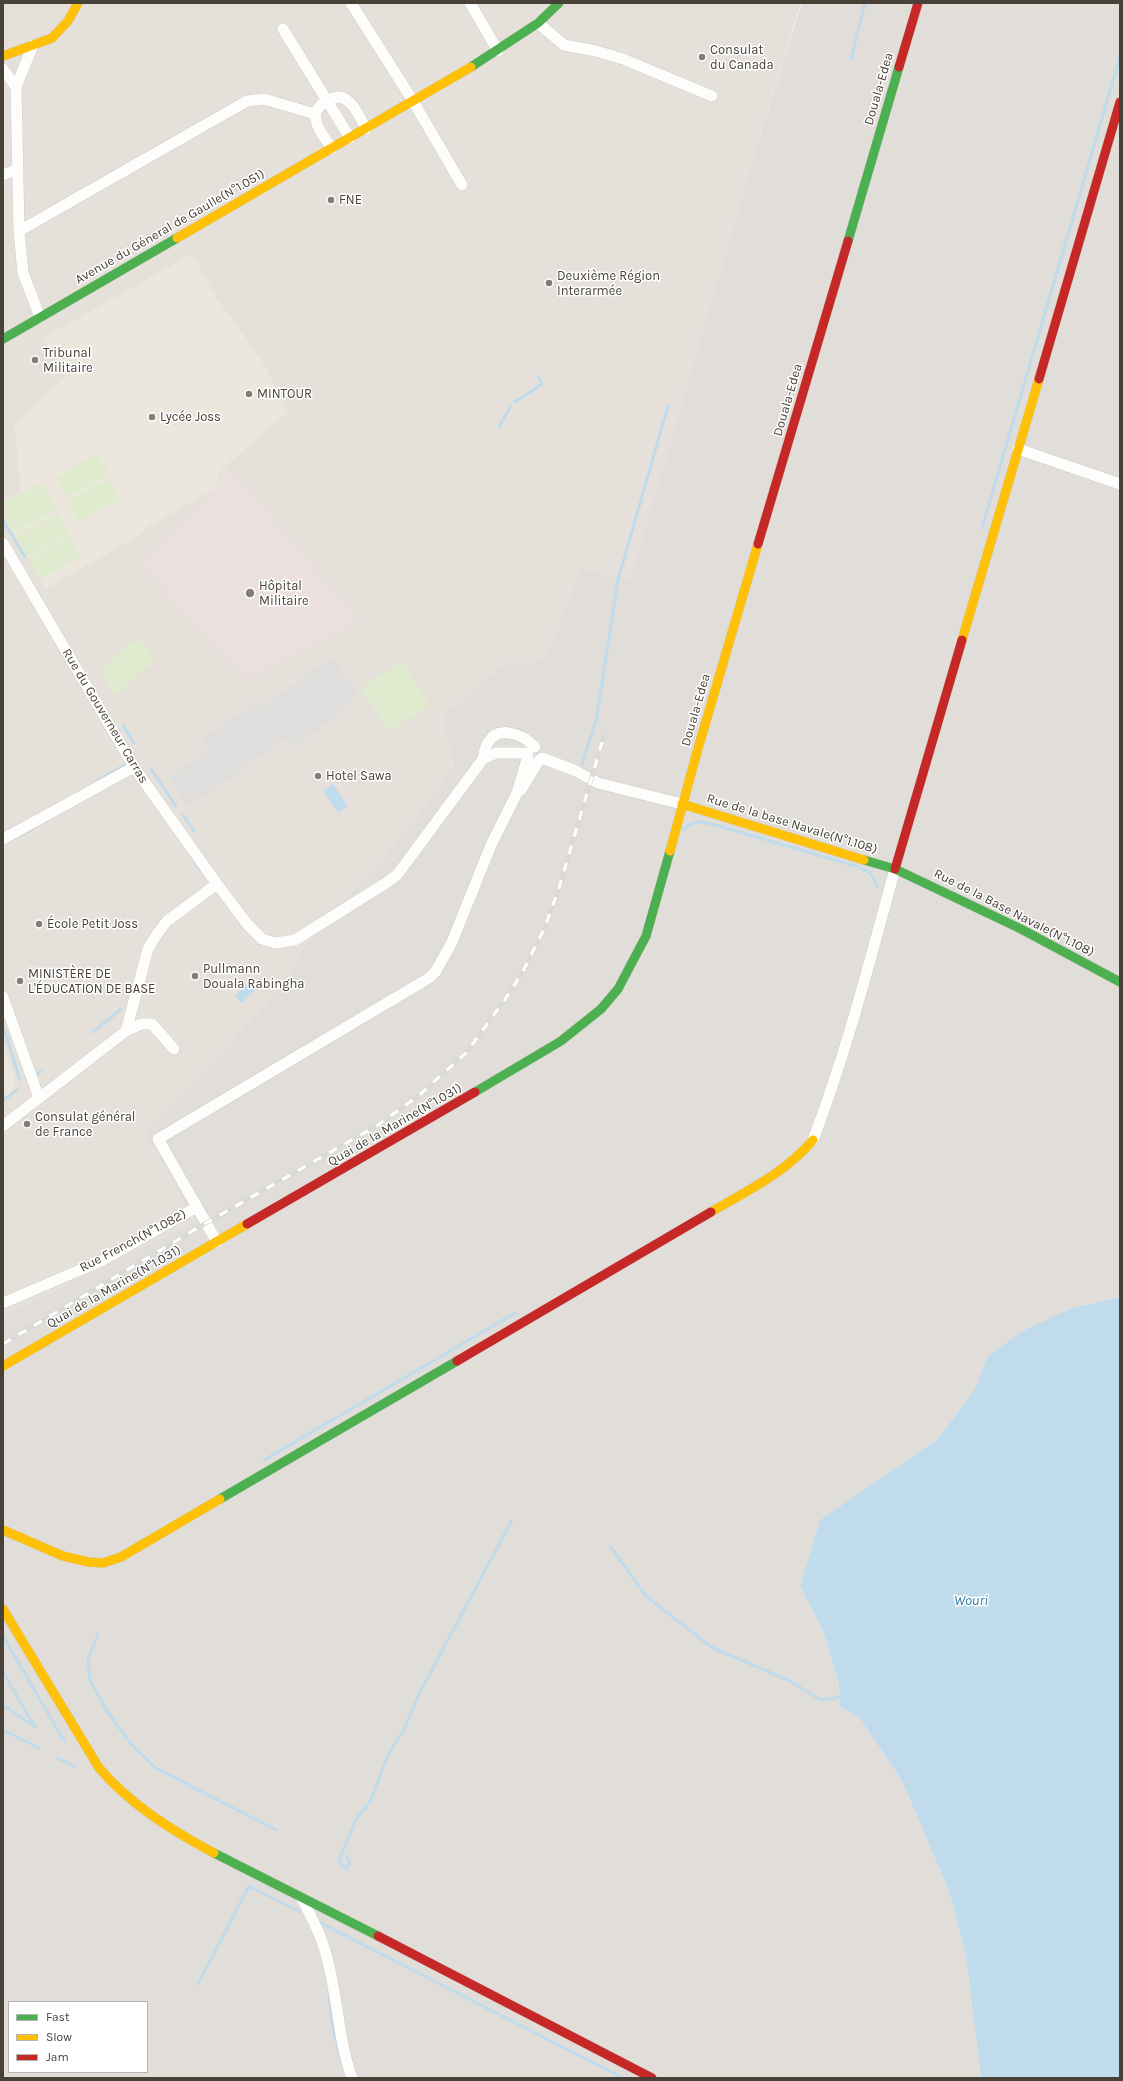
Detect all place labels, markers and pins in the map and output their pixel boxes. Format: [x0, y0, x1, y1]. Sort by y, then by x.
place label: Consulat du Canada [710, 42, 774, 73]
marker: Consulat du Canada [697, 52, 707, 62]
place label: FNE [339, 192, 362, 208]
marker: FNE [326, 195, 336, 205]
place label: Deuxième Région Interarmée [557, 268, 660, 299]
marker: Deuxième Région Interarmée [544, 278, 554, 288]
place label: Tribunal Militaire [43, 345, 93, 376]
marker: Tribunal Militaire [30, 355, 40, 365]
place label: MINTOUR [257, 386, 312, 402]
marker: MINTOUR [244, 389, 254, 399]
place label: Lycée Joss [160, 409, 221, 425]
marker: Lycée Joss [147, 412, 157, 422]
place label: Hôpital Militaire [259, 578, 309, 609]
marker: Hôpital Militaire [244, 587, 256, 599]
place label: Hotel Sawa [326, 768, 392, 784]
marker: Hotel Sawa [313, 771, 323, 781]
place label: École Petit Joss [47, 916, 138, 932]
marker: École Petit Joss [34, 919, 44, 929]
place label: Pullmann Douala Rabingha [203, 961, 304, 992]
place label: MINISTÈRE DE L'ÉDUCATION DE BASE [28, 966, 155, 997]
marker: Pullmann Douala Rabingha [190, 971, 200, 981]
marker: MINISTÈRE DE L'ÉDUCATION DE BASE [15, 976, 25, 986]
place label: Consulat général de France [35, 1109, 135, 1140]
marker: Consulat général de France [22, 1119, 32, 1129]

